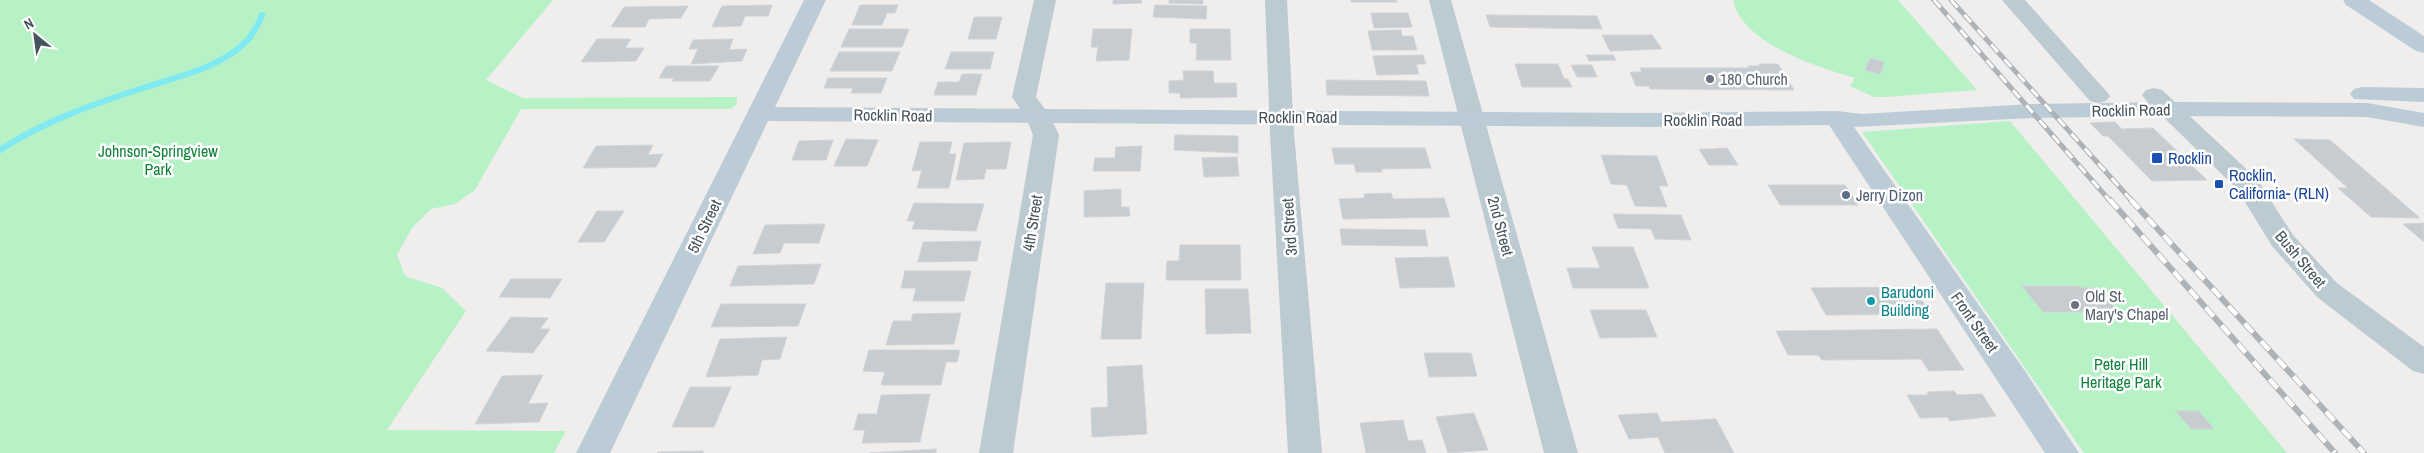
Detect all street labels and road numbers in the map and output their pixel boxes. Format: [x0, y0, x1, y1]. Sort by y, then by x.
street label: Rocklin Road [2091, 98, 2171, 122]
street label: Rocklin Road [853, 103, 933, 127]
street label: Rocklin Road [1259, 106, 1337, 128]
street label: Rocklin Road [1664, 109, 1742, 131]
street label: 4th Street [1017, 193, 1047, 253]
street label: 2nd Street [1483, 194, 1520, 258]
street label: 5th Street [682, 195, 727, 256]
street label: 3rd Street [1276, 197, 1302, 257]
street label: Bush Street [2271, 226, 2332, 293]
street label: Front Street [1946, 287, 2004, 357]

